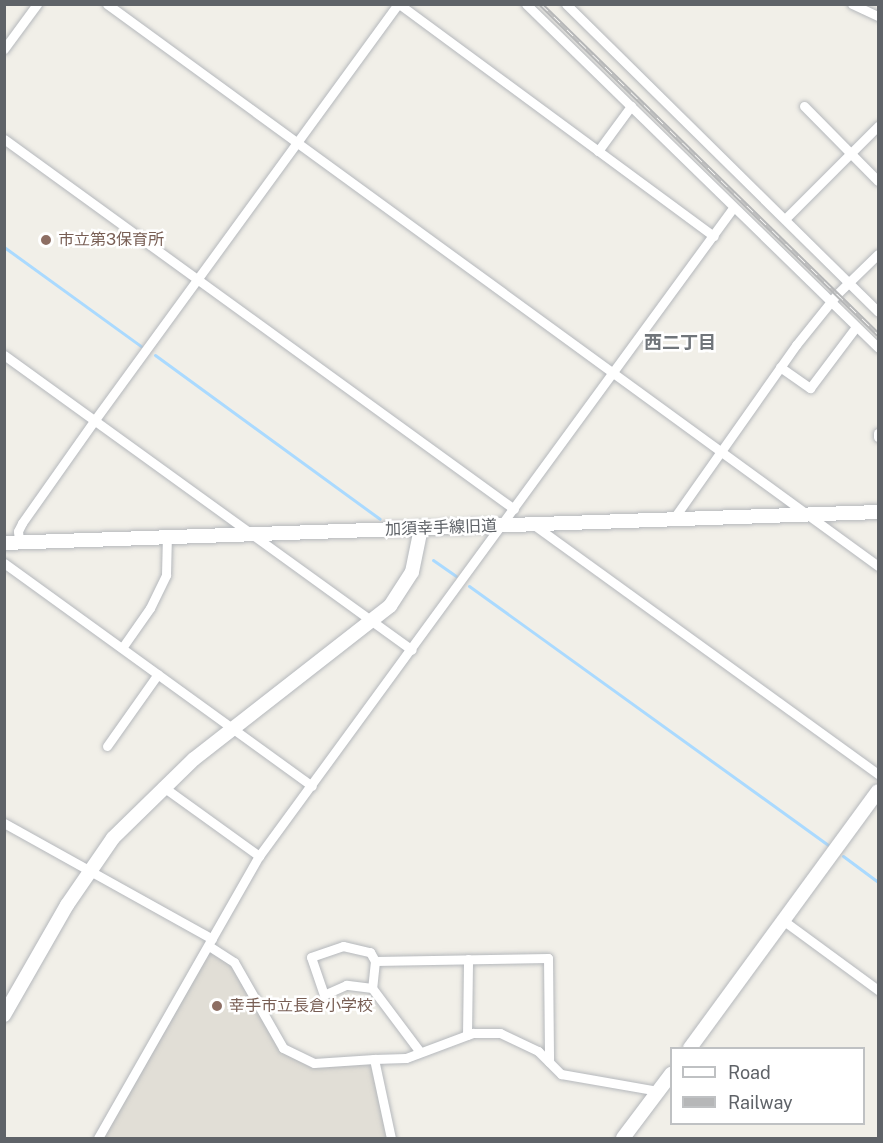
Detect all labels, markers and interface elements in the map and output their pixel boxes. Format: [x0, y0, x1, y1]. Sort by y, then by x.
place label: 市立第3保育所 [58, 230, 164, 250]
marker: 市立第3保育所 [39, 233, 53, 247]
district label: 西二丁目 [644, 332, 716, 354]
street label: 加須幸手線旧道 [385, 516, 497, 540]
place label: 幸手市立長倉小学校 [229, 996, 373, 1016]
marker: 幸手市立長倉小学校 [210, 999, 224, 1013]
legend [670, 1047, 865, 1125]
text: Road [728, 1062, 771, 1083]
text: Railway [728, 1092, 793, 1113]

